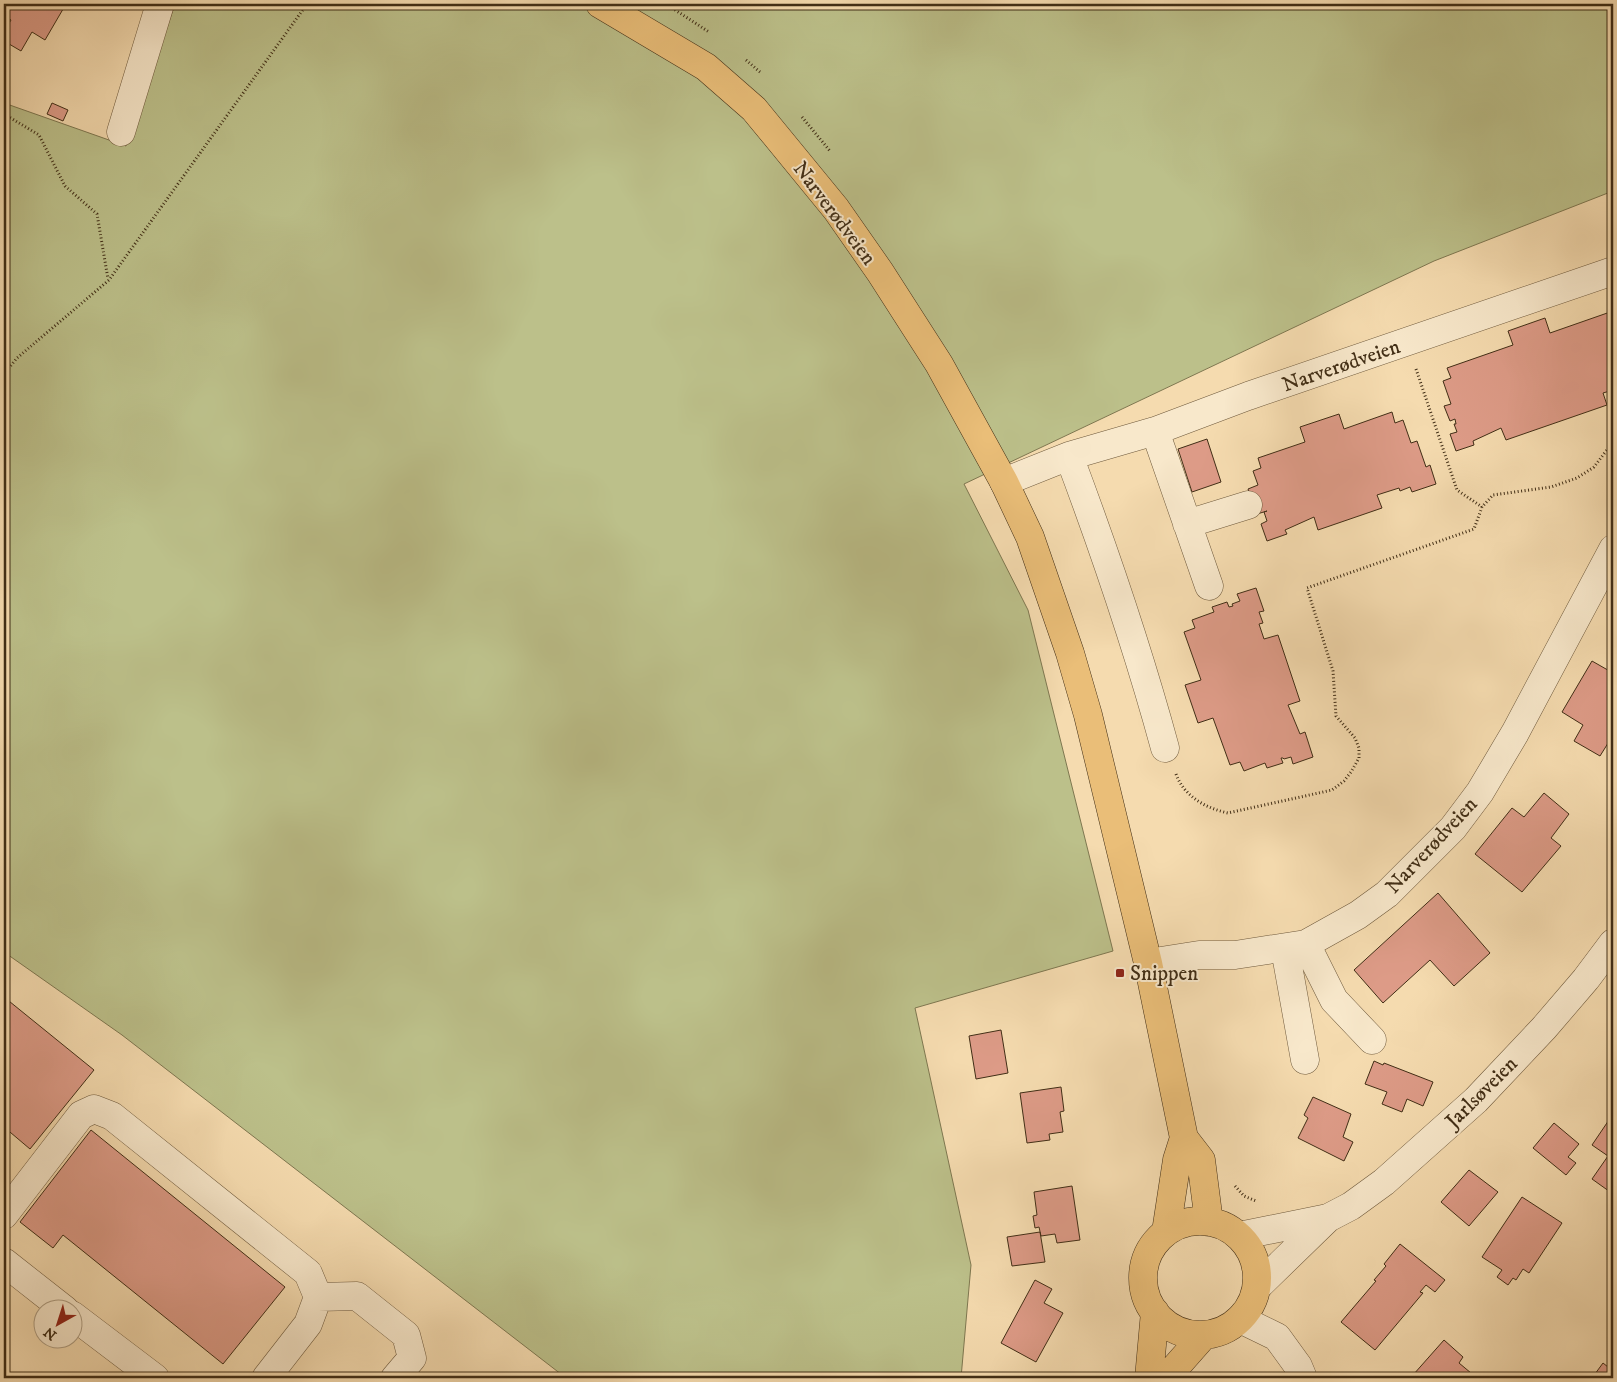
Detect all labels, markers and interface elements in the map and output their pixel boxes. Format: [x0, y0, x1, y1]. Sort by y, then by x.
street label: Narverødveien [787, 157, 882, 271]
street label: Narverødveien [1279, 334, 1404, 398]
street label: Narverødveien [1380, 792, 1483, 900]
place label: Snippen [1130, 961, 1198, 987]
marker: Snippen [1114, 967, 1126, 979]
street label: Jarlsøveien [1439, 1051, 1523, 1136]
north arrow [32, 1300, 82, 1350]
text: N [40, 1322, 61, 1344]

